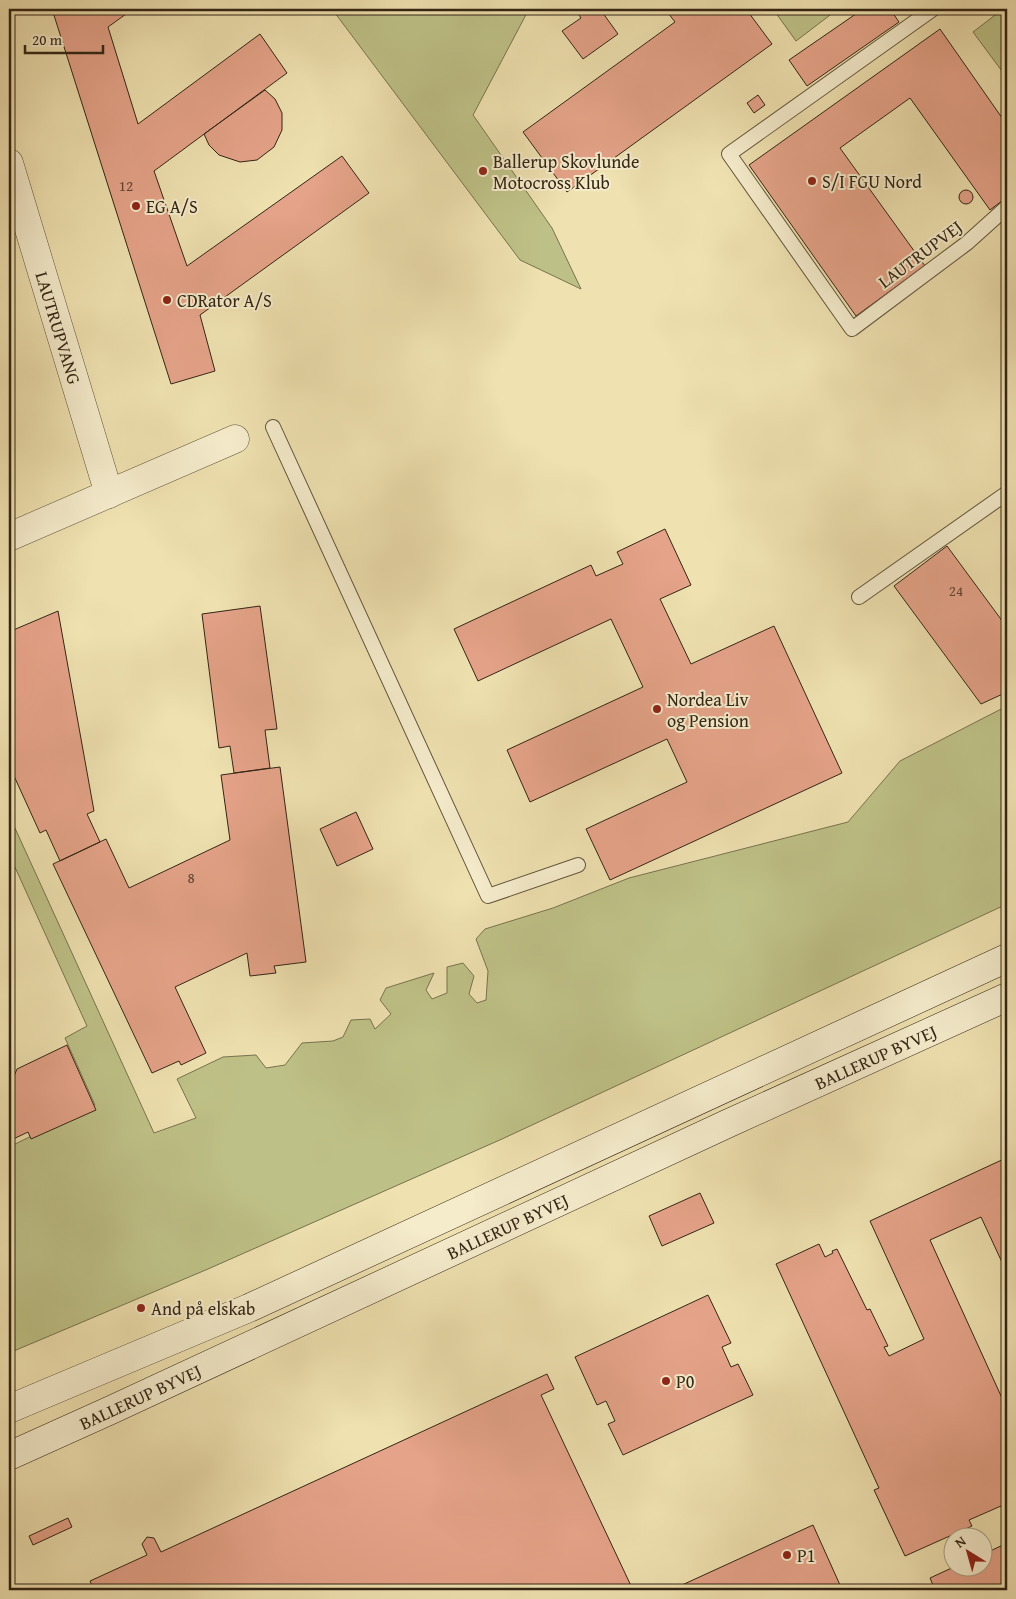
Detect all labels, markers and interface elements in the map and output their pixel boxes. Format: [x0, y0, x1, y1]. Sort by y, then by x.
scale bar [25, 22, 102, 54]
text: 20 m [32, 29, 63, 50]
place label: Ballerup Skovlunde Motocross Klub [493, 148, 639, 196]
marker: Ballerup Skovlunde Motocross Klub [477, 165, 489, 177]
place label: S/I FGU Nord [822, 168, 922, 195]
house number: 12 [119, 175, 133, 196]
marker: S/I FGU Nord [806, 175, 818, 187]
place label: EG A/S [146, 193, 198, 220]
marker: EG A/S [130, 200, 142, 212]
street label: LAUTRUPVEJ [872, 213, 968, 295]
street label: LAUTRUPVANG [29, 268, 89, 388]
place label: CDRator A/S [177, 287, 272, 314]
marker: CDRator A/S [161, 294, 173, 306]
house number: 24 [949, 580, 963, 601]
place label: Nordea Liv og Pension [667, 686, 749, 734]
marker: Nordea Liv og Pension [651, 703, 663, 715]
house number: 8 [187, 867, 195, 888]
street label: BALLERUP BYVEJ [810, 1017, 941, 1096]
street label: BALLERUP BYVEJ [442, 1186, 573, 1266]
place label: And på elskab [151, 1295, 255, 1322]
marker: And på elskab [135, 1302, 147, 1314]
street label: BALLERUP BYVEJ [75, 1356, 206, 1436]
place label: P0 [676, 1368, 695, 1395]
marker: P0 [660, 1375, 672, 1387]
north arrow [944, 1526, 994, 1576]
text: N [950, 1530, 970, 1552]
place label: P1 [797, 1542, 815, 1569]
marker: P1 [781, 1549, 793, 1561]

